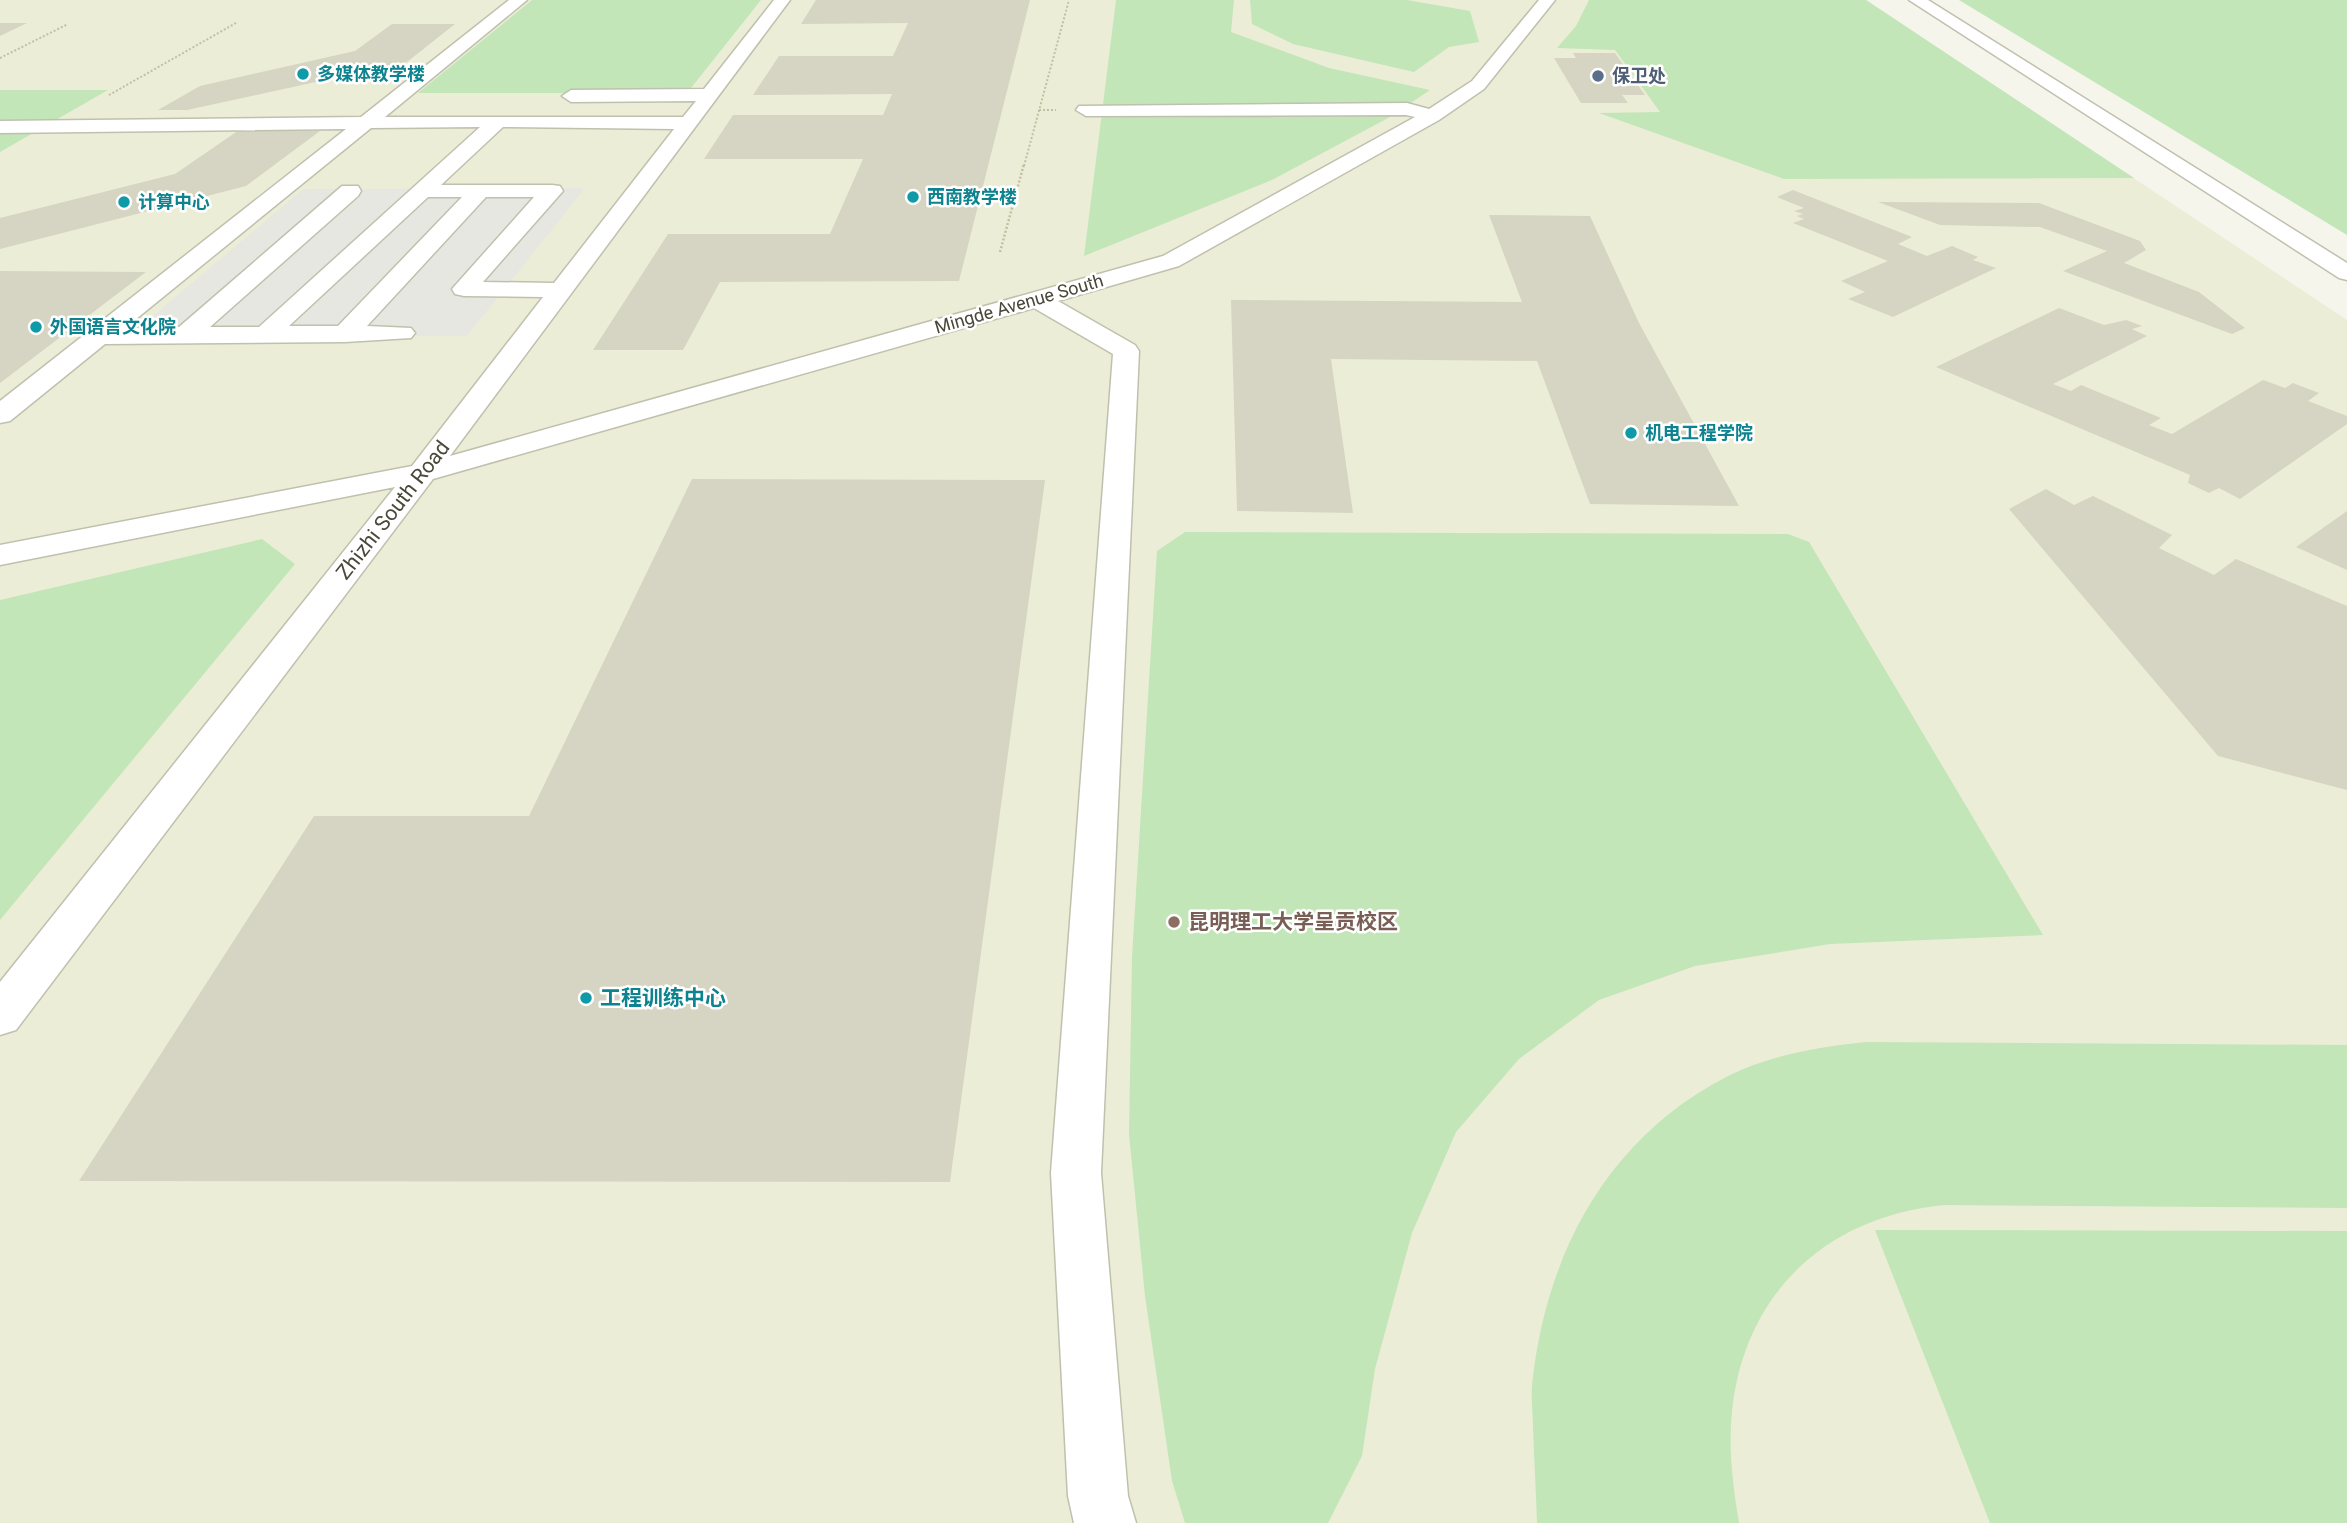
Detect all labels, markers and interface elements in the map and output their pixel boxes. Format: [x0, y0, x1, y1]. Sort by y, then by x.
place label: 多媒体教学楼 [317, 63, 425, 84]
place label: 保卫处 [1612, 65, 1666, 86]
marker: 多媒体教学楼 [295, 66, 311, 82]
marker: 保卫处 [1590, 68, 1606, 84]
place label: 西南教学楼 [927, 186, 1017, 207]
marker: 西南教学楼 [905, 189, 921, 205]
place label: 计算中心 [138, 191, 210, 212]
marker: 计算中心 [116, 194, 132, 210]
street label: Mingde Avenue South [932, 269, 1106, 338]
place label: 外国语言文化院 [50, 316, 176, 337]
marker: 外国语言文化院 [28, 319, 44, 335]
place label: 机电工程学院 [1645, 422, 1753, 443]
marker: 机电工程学院 [1623, 425, 1639, 441]
street label: Zhizhi South Road [331, 436, 455, 584]
place label: 昆明理工大学呈贡校区 [1188, 910, 1398, 934]
marker: 昆明理工大学呈贡校区 [1166, 914, 1182, 930]
place label: 工程训练中心 [600, 986, 726, 1010]
marker: 工程训练中心 [578, 990, 594, 1006]

